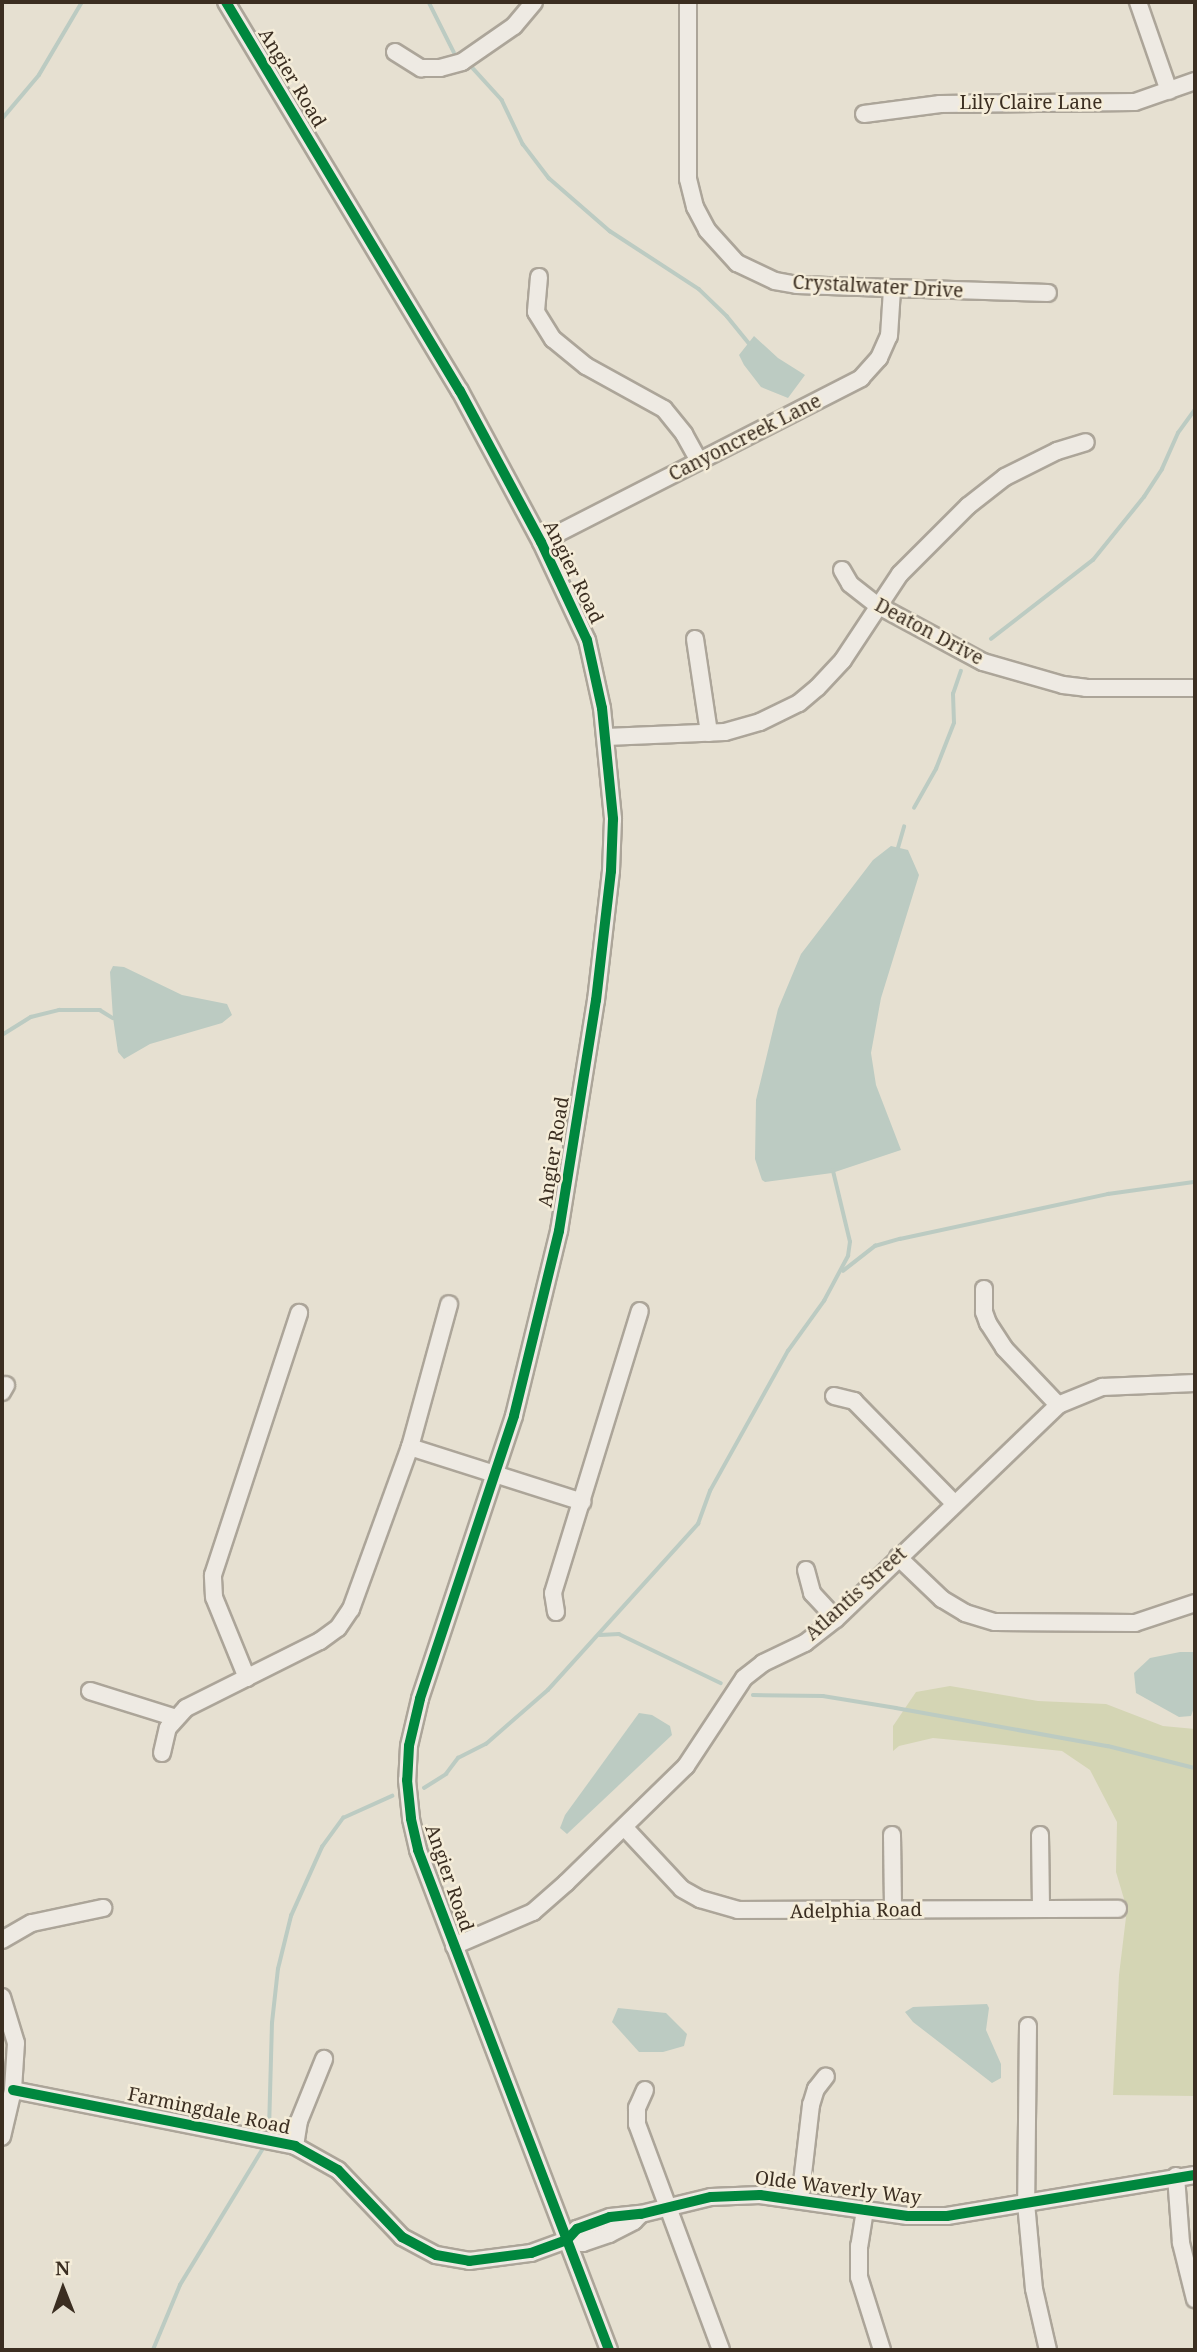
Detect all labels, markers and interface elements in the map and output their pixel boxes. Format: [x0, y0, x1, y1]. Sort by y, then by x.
street label: Angier Road [253, 24, 331, 132]
street label: Lily Claire Lane [960, 92, 1102, 114]
street label: Crystalwater Drive [792, 271, 964, 303]
street label: Canyoncreek Lane [665, 390, 825, 486]
street label: Angier Road [538, 517, 608, 627]
street label: Deaton Drive [871, 594, 987, 670]
street label: Angier Road [534, 1095, 574, 1209]
street label: Atlantis Street [801, 1543, 911, 1645]
street label: Angier Road [420, 1821, 478, 1935]
street label: Adelphia Road [790, 1898, 922, 1924]
street label: Farmingdale Road [126, 2083, 292, 2139]
street label: Olde Waverly Way [754, 2166, 922, 2210]
north arrow [28, 2254, 98, 2324]
text: N [55, 2255, 70, 2281]

